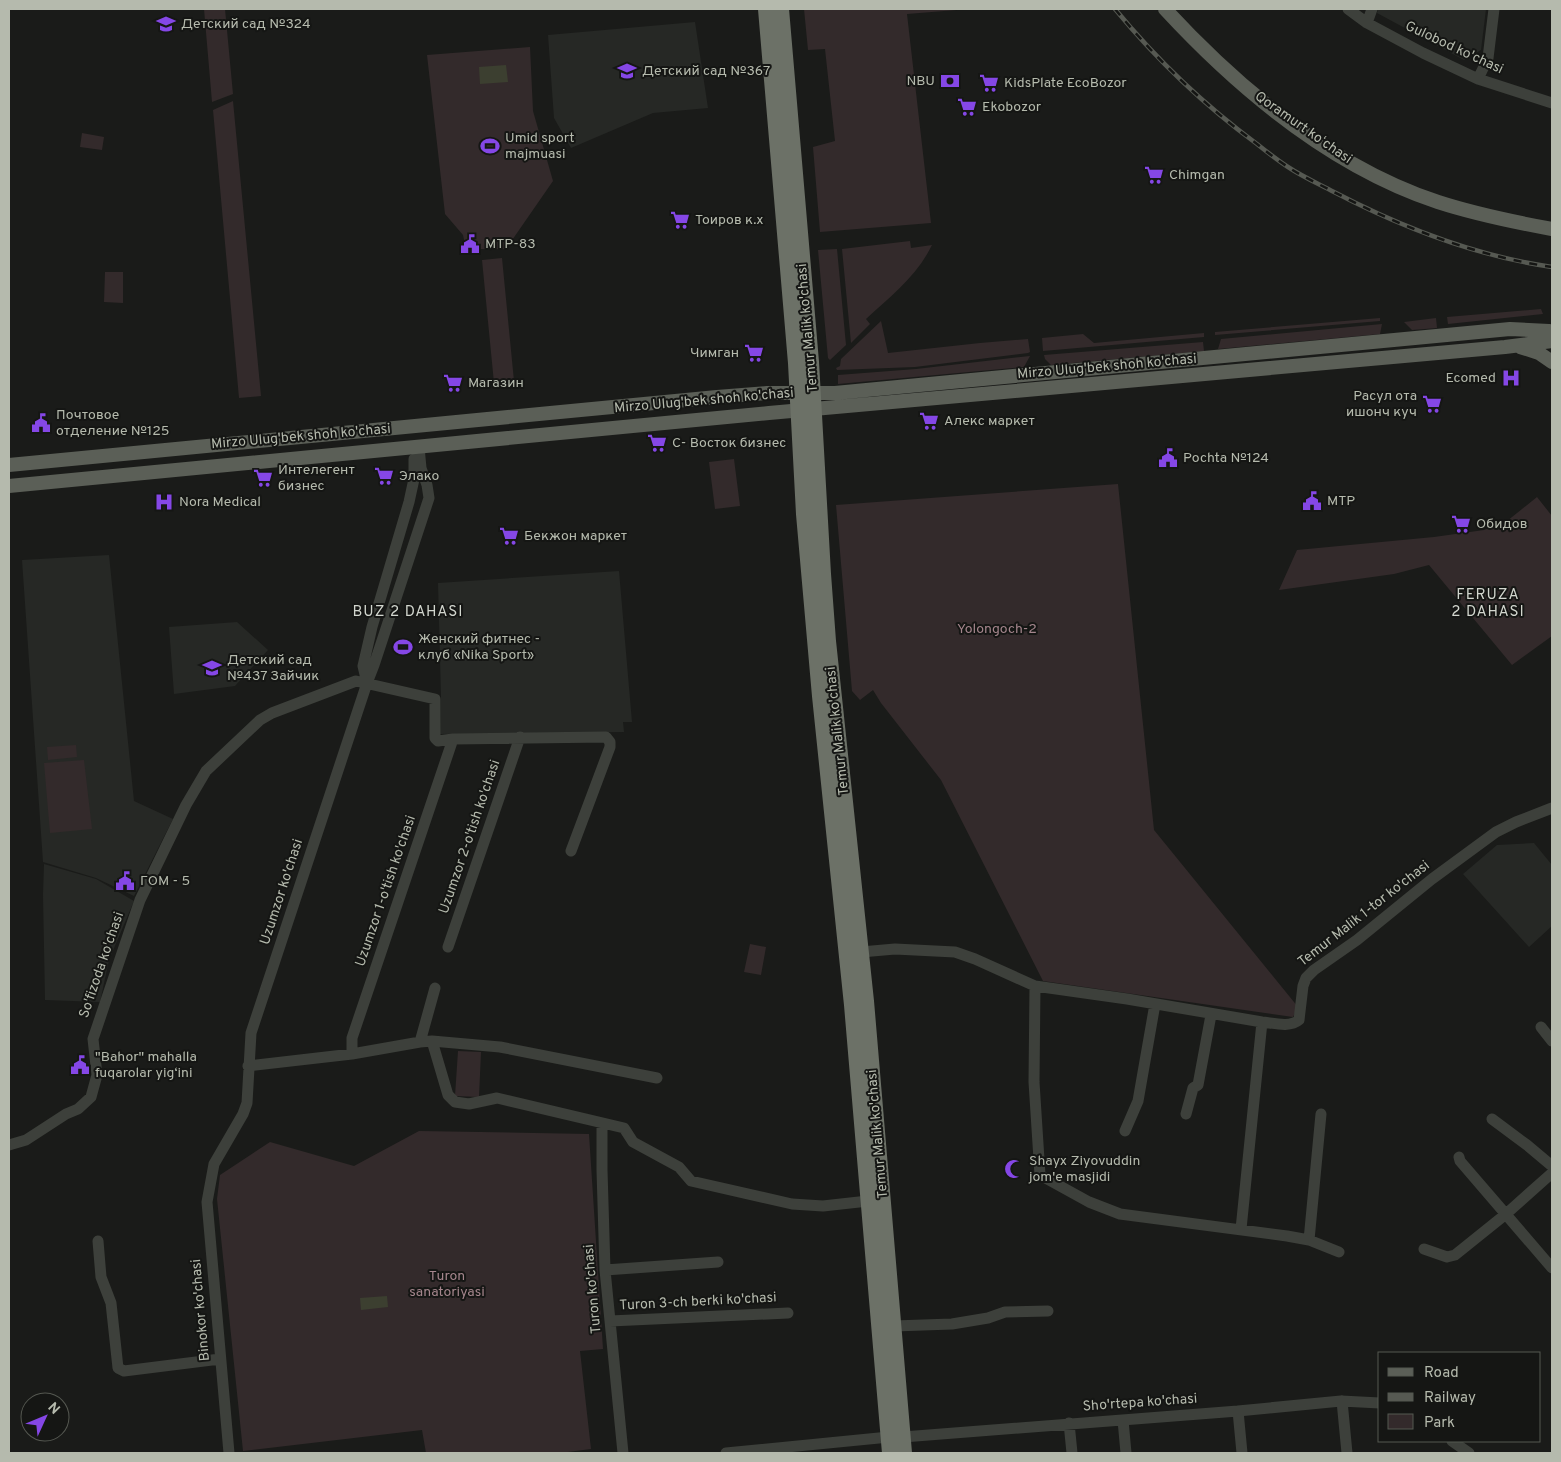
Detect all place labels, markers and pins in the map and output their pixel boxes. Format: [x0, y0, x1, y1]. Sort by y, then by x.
school or university icon: Детский сад №324 [155, 13, 177, 35]
place label: Детский сад №324 [181, 16, 311, 33]
school or university icon: Детский сад №367 [616, 60, 638, 82]
place label: Детский сад №367 [642, 63, 770, 80]
bank icon: NBU [939, 70, 961, 92]
supermarket icon: KidsPlate EcoBozor [978, 72, 1000, 94]
place label: NBU [906, 73, 935, 90]
place label: KidsPlate EcoBozor [1004, 75, 1127, 92]
supermarket icon: Ekobozor [956, 96, 978, 118]
place label: Ekobozor [982, 99, 1042, 116]
place label: Umid sport majmuasi [505, 130, 575, 163]
sports icon: Umid sport majmuasi [479, 135, 501, 157]
supermarket icon: Chimgan [1143, 164, 1165, 186]
place label: Chimgan [1169, 167, 1225, 184]
supermarket icon: Тоиров к.х [669, 209, 691, 231]
place label: Тоиров к.х [695, 212, 764, 229]
public building icon: MTP-83 [459, 233, 481, 255]
place label: MTP-83 [485, 236, 536, 253]
supermarket icon: Чимган [743, 342, 765, 364]
place label: Чимган [690, 345, 739, 362]
hospital icon: Ecomed [1500, 367, 1522, 389]
place label: Ecomed [1446, 370, 1496, 387]
supermarket icon: Магазин [442, 372, 464, 394]
place label: Магазин [468, 375, 524, 392]
place label: Расул ота ишонч куч [1346, 388, 1417, 421]
supermarket icon: Расул ота ишонч куч [1421, 393, 1443, 415]
place label: Почтовое отделение №125 [56, 407, 170, 440]
supermarket icon: Алекс маркет [918, 410, 940, 432]
public building icon: Почтовое отделение №125 [30, 412, 52, 434]
place label: Алекс маркет [944, 413, 1035, 430]
supermarket icon: С- Восток бизнес [646, 432, 668, 454]
place label: С- Восток бизнес [672, 435, 786, 452]
public building icon: Pochta №124 [1157, 447, 1179, 469]
place label: Pochta №124 [1183, 450, 1269, 467]
place label: Интелегент бизнес [278, 462, 355, 495]
supermarket icon: Элако [373, 465, 395, 487]
supermarket icon: Интелегент бизнес [252, 467, 274, 489]
place label: Элако [399, 468, 440, 485]
public building icon: MTP [1301, 490, 1323, 512]
hospital icon: Nora Medical [153, 491, 175, 513]
place label: MTP [1327, 493, 1355, 510]
place label: Nora Medical [179, 494, 261, 511]
supermarket icon: Обидов [1450, 513, 1472, 535]
place label: Обидов [1476, 516, 1528, 533]
supermarket icon: Бекжон маркет [498, 525, 520, 547]
place label: Бекжон маркет [524, 528, 627, 545]
place label: Женский фитнес - клуб «Nika Sport» [418, 631, 540, 664]
sports icon: Женский фитнес - клуб «Nika Sport» [392, 636, 414, 658]
place label: Детский сад №437 Зайчик [227, 652, 319, 685]
school or university icon: Детский сад №437 Зайчик [201, 657, 223, 679]
public building icon: ГОМ - 5 [114, 870, 136, 892]
place label: ГОМ - 5 [140, 873, 190, 890]
place label: "Bahor" mahalla fuqarolar yig‘ini [95, 1049, 197, 1082]
public building icon: "Bahor" mahalla fuqarolar yig‘ini [69, 1054, 91, 1076]
place label: Shayx Ziyovuddin jom'e masjidi [1028, 1153, 1140, 1186]
mosque icon: Shayx Ziyovuddin jom'e masjidi [1003, 1158, 1025, 1180]

